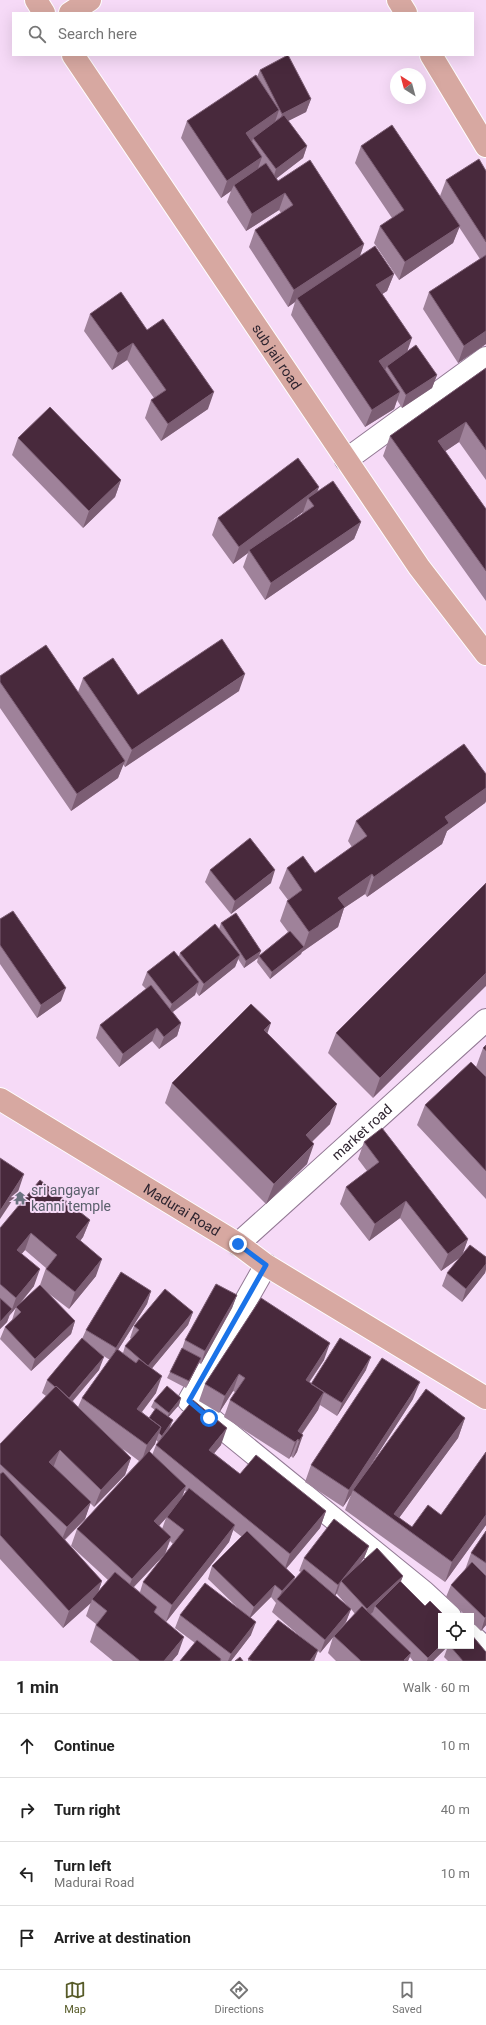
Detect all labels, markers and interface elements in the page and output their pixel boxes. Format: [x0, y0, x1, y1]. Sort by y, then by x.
search box [12, 12, 474, 56]
icon: search [26, 23, 48, 45]
text: Search here [58, 25, 137, 43]
north arrow [390, 68, 426, 104]
street label: sub jail road [249, 321, 305, 392]
street label: market road [329, 1101, 395, 1163]
street label: Madurai Road [141, 1180, 223, 1239]
place label: sri angayar kanni temple [31, 1182, 111, 1214]
temple icon: sri angayar kanni temple [12, 1190, 28, 1206]
route end [229, 1235, 247, 1253]
route start [200, 1409, 218, 1427]
map controls [438, 1613, 474, 1649]
button: locate [438, 1613, 474, 1649]
text: 1 min [16, 1677, 59, 1697]
text: Walk · 60 m [403, 1680, 470, 1695]
icon: ahead [16, 1735, 38, 1757]
text: Continue [54, 1737, 115, 1755]
text: 10 m [441, 1738, 470, 1753]
icon: right [16, 1799, 38, 1821]
text: Turn right [54, 1801, 120, 1819]
text: 40 m [441, 1802, 470, 1817]
text: Turn left [54, 1857, 111, 1875]
icon: left [16, 1863, 38, 1885]
text: 10 m [441, 1866, 470, 1881]
text: Madurai Road [54, 1875, 134, 1890]
icon: arrive [16, 1927, 38, 1949]
text: Arrive at destination [54, 1929, 191, 1947]
tab: Map [64, 1979, 86, 2016]
tab: Directions [214, 1979, 264, 2016]
tab: Saved [392, 1979, 422, 2016]

